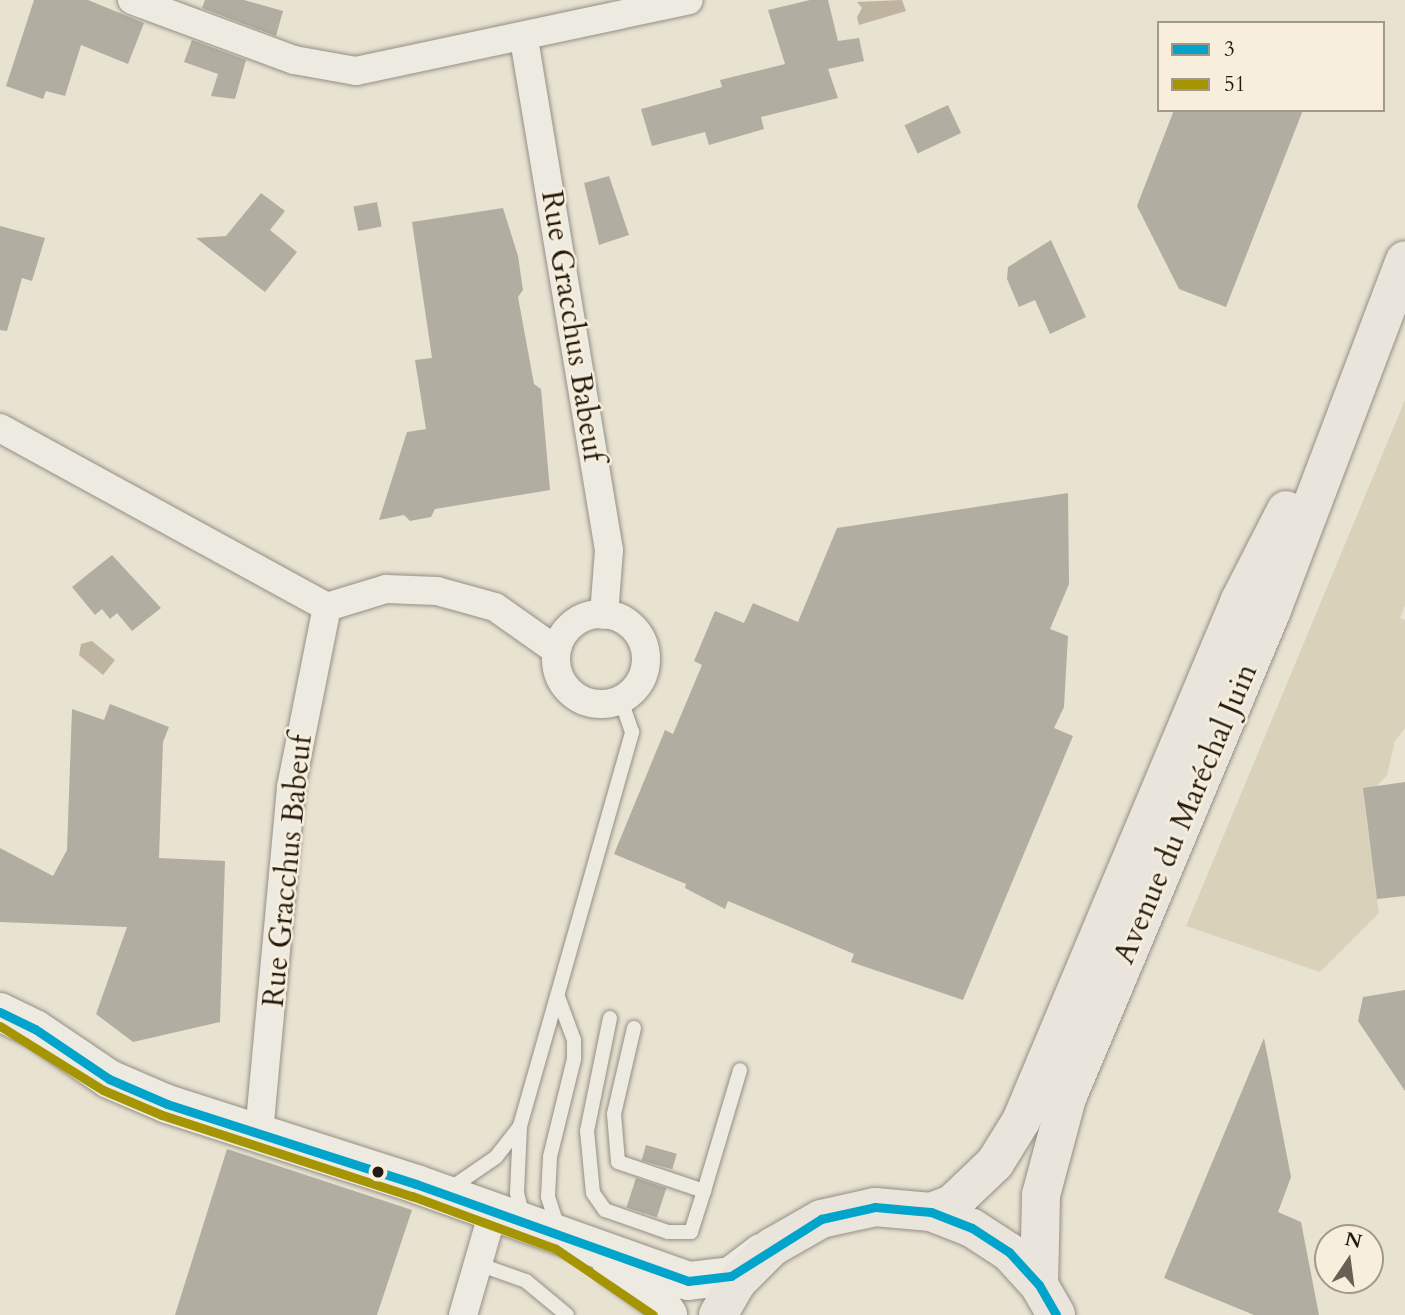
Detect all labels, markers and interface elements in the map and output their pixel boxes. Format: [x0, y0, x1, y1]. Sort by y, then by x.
legend [1156, 21, 1384, 112]
text: 3 [1224, 35, 1235, 64]
text: 51 [1224, 70, 1246, 99]
street label: Rue Gracchus Babeuf [533, 188, 611, 464]
street label: Avenue du Maréchal Juin [1106, 659, 1266, 969]
street label: Rue Gracchus Babeuf [256, 733, 320, 1009]
unlabelled marker [371, 1165, 385, 1179]
north arrow [1314, 1224, 1384, 1294]
text: N [1342, 1226, 1364, 1255]

